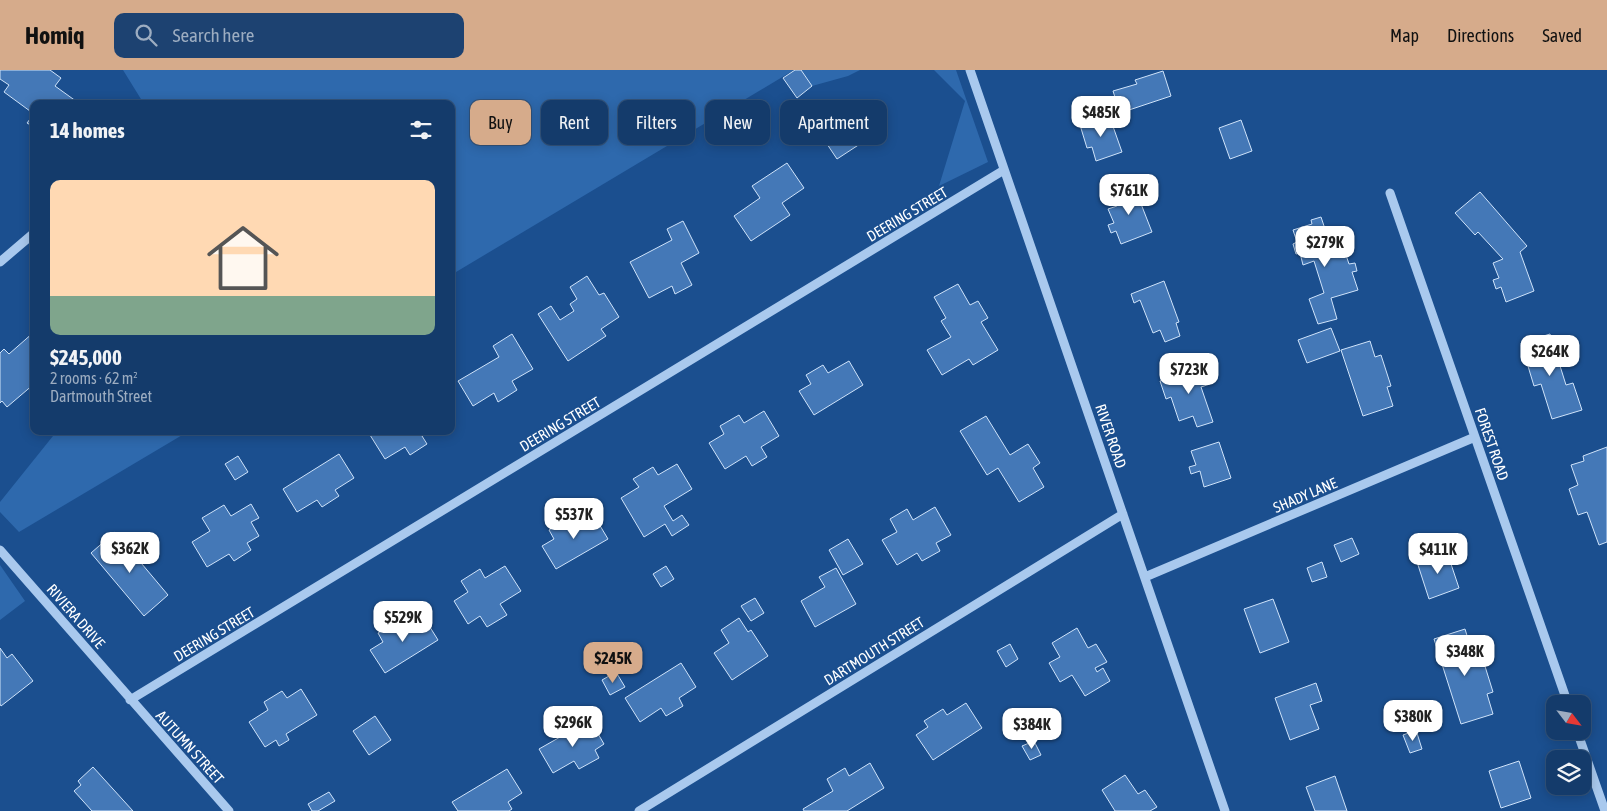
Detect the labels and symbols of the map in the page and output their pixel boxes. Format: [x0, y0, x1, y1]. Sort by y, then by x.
pin: $485K [1066, 96, 1136, 138]
pin: $761K [1094, 174, 1164, 216]
street label: DEERING STREET [864, 183, 951, 245]
pin: $279K [1290, 226, 1360, 268]
pin: $264K [1515, 334, 1585, 377]
pin: $723K [1154, 352, 1224, 395]
street label: DEERING STREET [517, 393, 604, 455]
street label: RIVER ROAD [1092, 402, 1130, 470]
street label: FOREST ROAD [1472, 406, 1512, 482]
street label: SHADY LANE [1271, 474, 1340, 516]
pin: $537K [539, 498, 609, 540]
pin: $362K [95, 532, 165, 574]
pin: $411K [1403, 532, 1473, 575]
street label: RIVIERA DRIVE [44, 581, 109, 652]
pin: $529K [368, 600, 438, 643]
street label: DEERING STREET [171, 603, 258, 665]
street label: DARTMOUTH STREET [821, 613, 927, 689]
pin: $348K [1430, 634, 1500, 677]
pin: $245K [578, 642, 648, 684]
north arrow [1546, 695, 1591, 740]
pin: $380K [1378, 700, 1448, 742]
pin: $296K [538, 706, 608, 748]
street label: AUTUMN STREET [153, 707, 227, 787]
pin: $384K [997, 708, 1067, 750]

